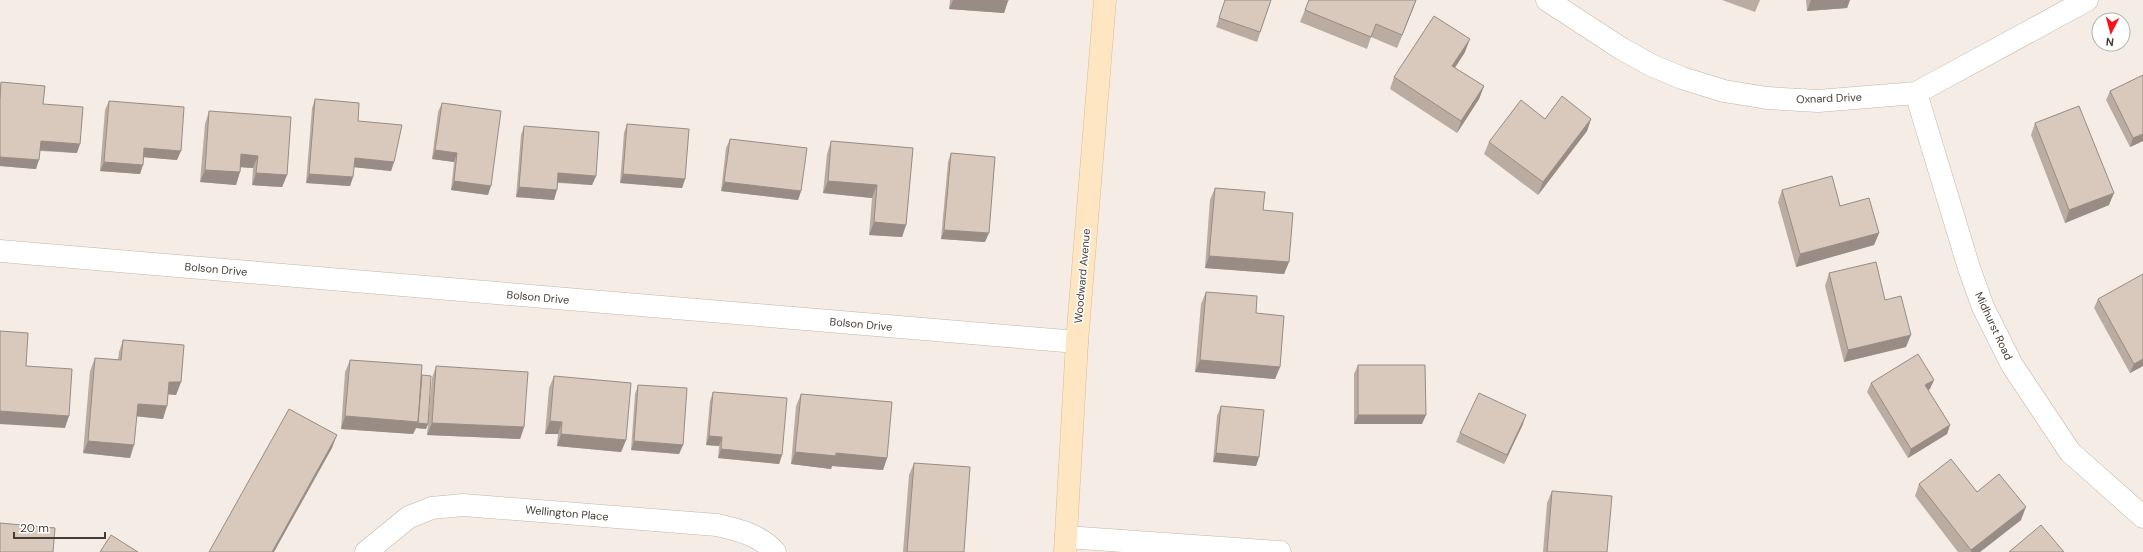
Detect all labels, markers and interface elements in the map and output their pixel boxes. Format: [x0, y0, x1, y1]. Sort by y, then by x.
north arrow [2091, 12, 2131, 52]
text: N [2105, 35, 2115, 49]
street label: Oxnard Drive [1796, 90, 1862, 106]
street label: Woodward Avenue [1071, 228, 1093, 324]
street label: Bolson Drive [184, 259, 248, 279]
street label: Bolson Drive [506, 287, 570, 307]
street label: Midhurst Road [1972, 290, 2016, 362]
street label: Bolson Drive [829, 314, 893, 334]
street label: Wellington Place [525, 502, 609, 524]
scale bar [14, 514, 105, 540]
text: 20 m [20, 520, 49, 536]

